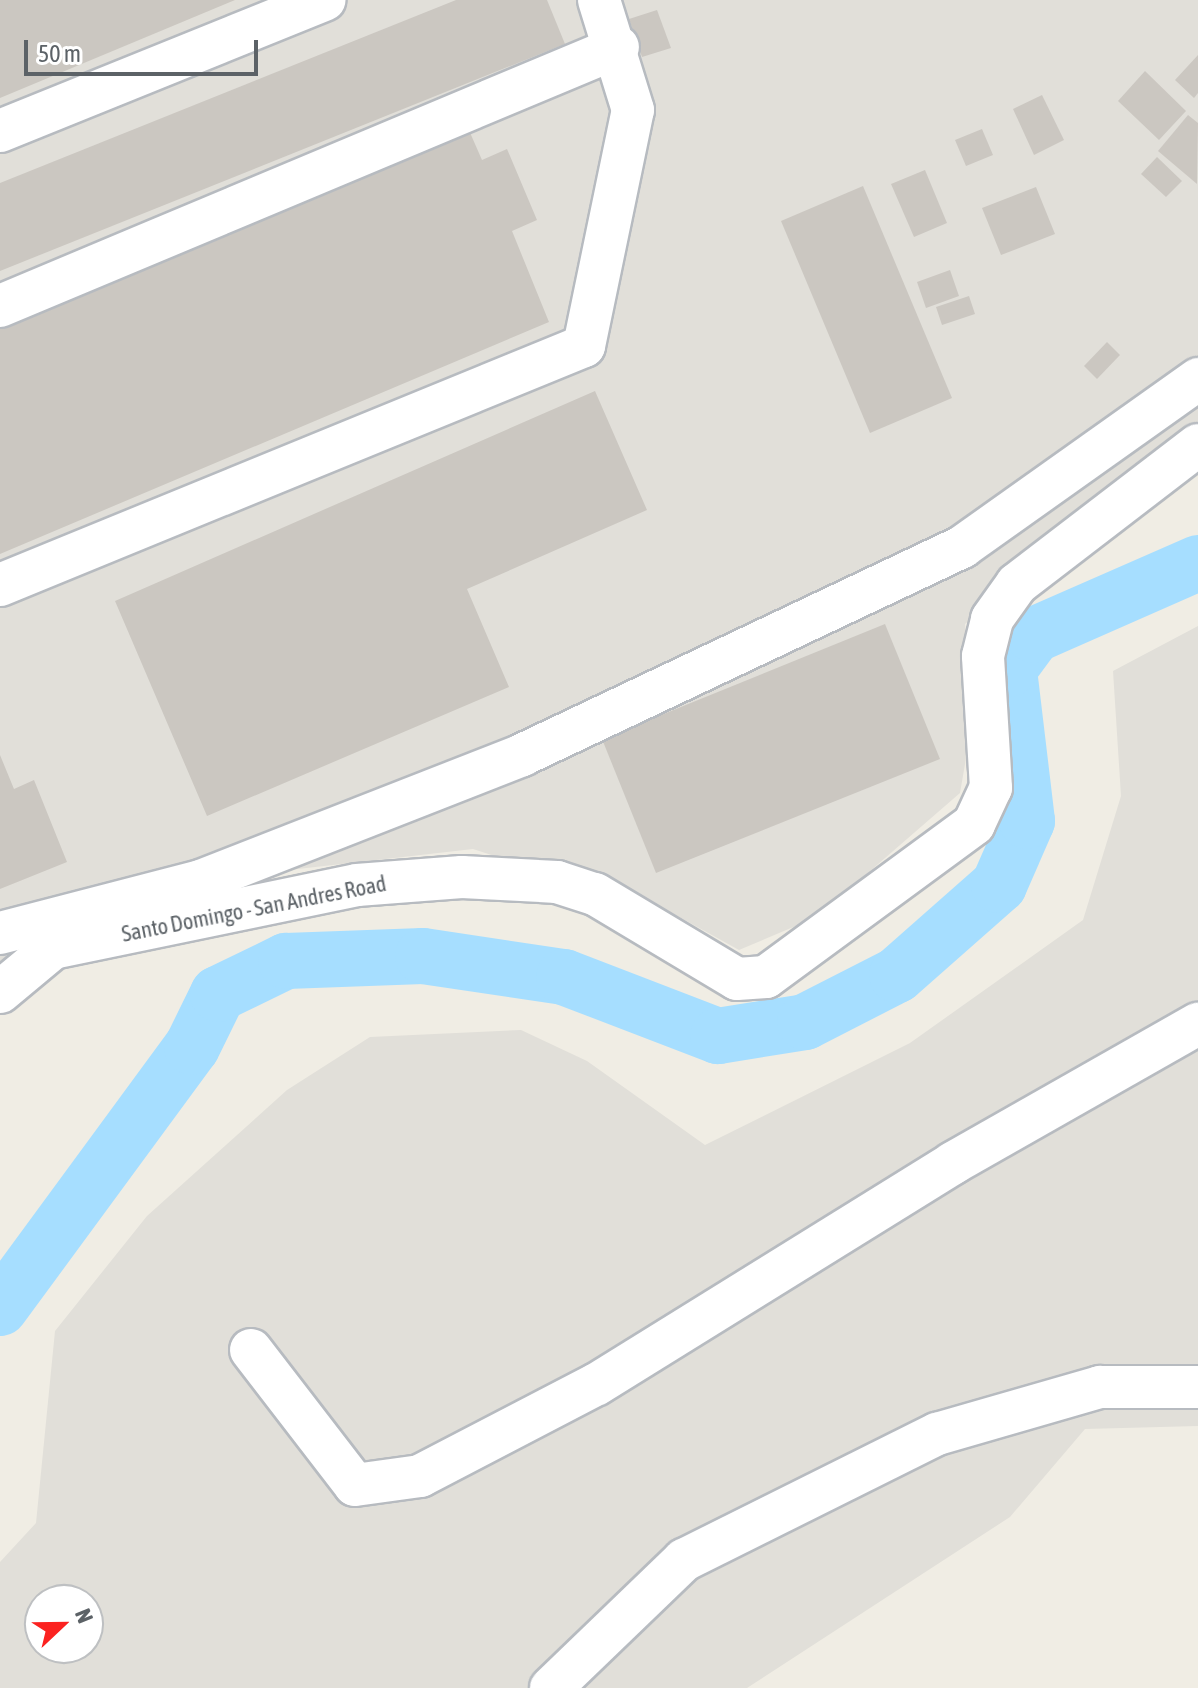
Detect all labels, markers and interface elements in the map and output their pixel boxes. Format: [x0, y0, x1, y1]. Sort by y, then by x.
scale bar [28, 24, 262, 74]
text: 50 m [38, 40, 81, 67]
street label: Santo Domingo - San Andres Road [119, 870, 389, 948]
north arrow [24, 1584, 104, 1664]
text: N [70, 1605, 99, 1627]

